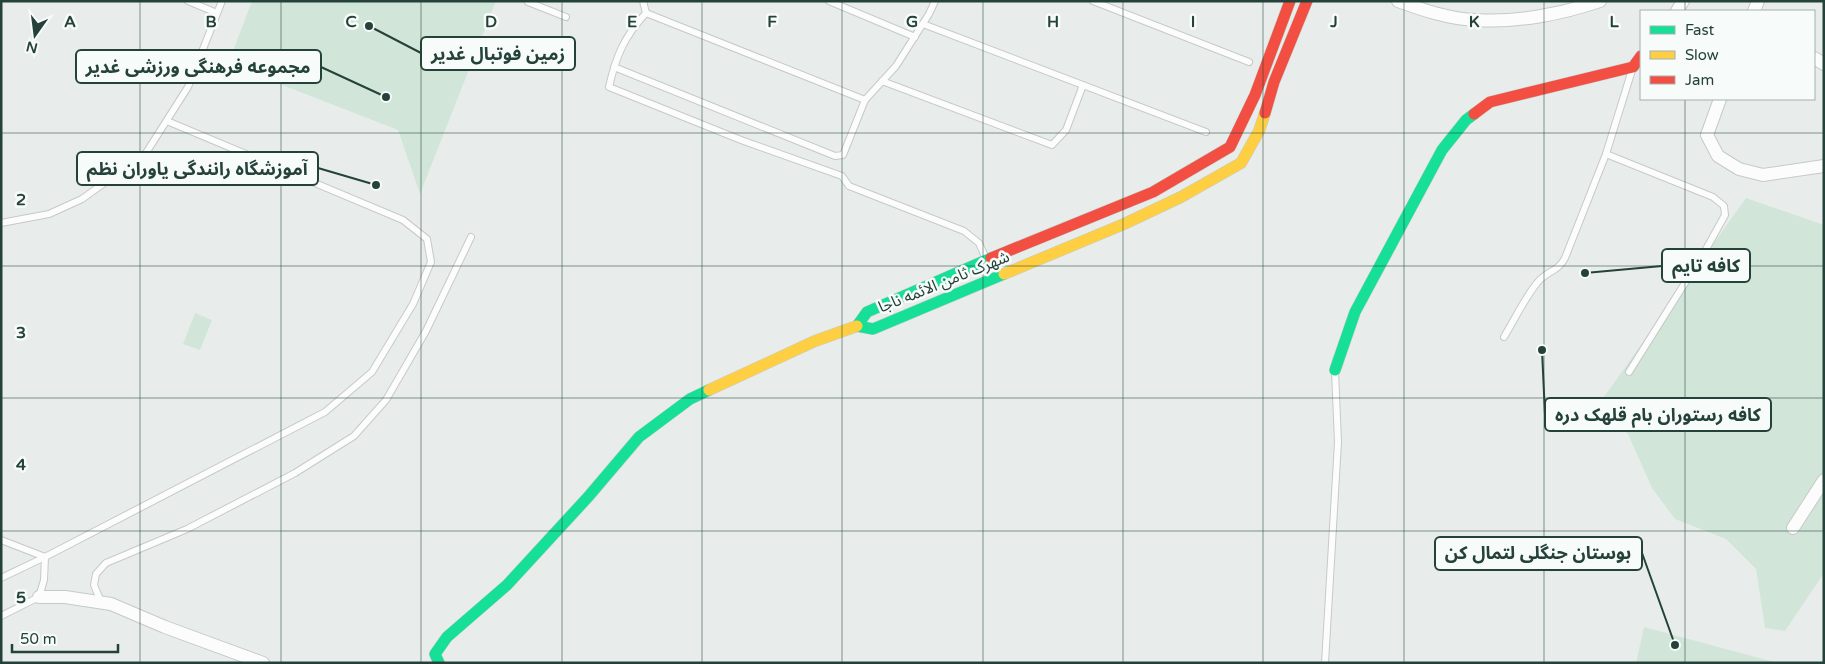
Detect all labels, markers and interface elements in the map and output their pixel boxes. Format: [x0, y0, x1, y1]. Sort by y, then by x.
north arrow [10, 10, 60, 60]
legend [1640, 10, 1815, 100]
text: A [64, 12, 76, 32]
text: B [205, 12, 217, 32]
text: C [345, 12, 357, 32]
text: D [485, 12, 497, 32]
text: E [627, 12, 637, 32]
text: F [767, 12, 777, 32]
text: G [906, 12, 918, 32]
text: H [1047, 12, 1059, 32]
text: I [1191, 12, 1195, 32]
text: J [1329, 12, 1338, 32]
text: K [1469, 12, 1480, 32]
text: L [1609, 12, 1619, 32]
text: Fast [1685, 21, 1715, 39]
callout: زمین فوتبال غدیر [421, 37, 575, 70]
text: N [24, 38, 39, 57]
text: زمین فوتبال غدیر [430, 43, 565, 65]
text: Slow [1685, 46, 1719, 64]
callout: مجموعه فرهنگی ورزشی غدیر [76, 50, 321, 83]
text: مجموعه فرهنگی ورزشی غدیر [85, 56, 310, 78]
text: Jam [1685, 71, 1714, 89]
callout: آموزشگاه رانندگی یاوران نظم [77, 152, 318, 185]
text: آموزشگاه رانندگی یاوران نظم [86, 158, 309, 182]
text: 2 [16, 190, 26, 210]
street label: شهرک ثامن الائمه ناجا [875, 247, 1013, 317]
callout: کافه تایم [1662, 249, 1750, 282]
text: کافه تایم [1672, 255, 1741, 279]
text: 3 [16, 323, 26, 343]
callout: کافه رستوران بام قلهک دره [1545, 398, 1771, 431]
text: کافه رستوران بام قلهک دره [1555, 404, 1762, 428]
text: 4 [16, 455, 26, 475]
callout: بوستان جنگلی لتمال کن [1435, 537, 1642, 570]
text: بوستان جنگلی لتمال کن [1445, 542, 1631, 564]
text: 5 [16, 588, 26, 608]
scale bar [12, 622, 119, 654]
text: 50 m [20, 630, 57, 648]

